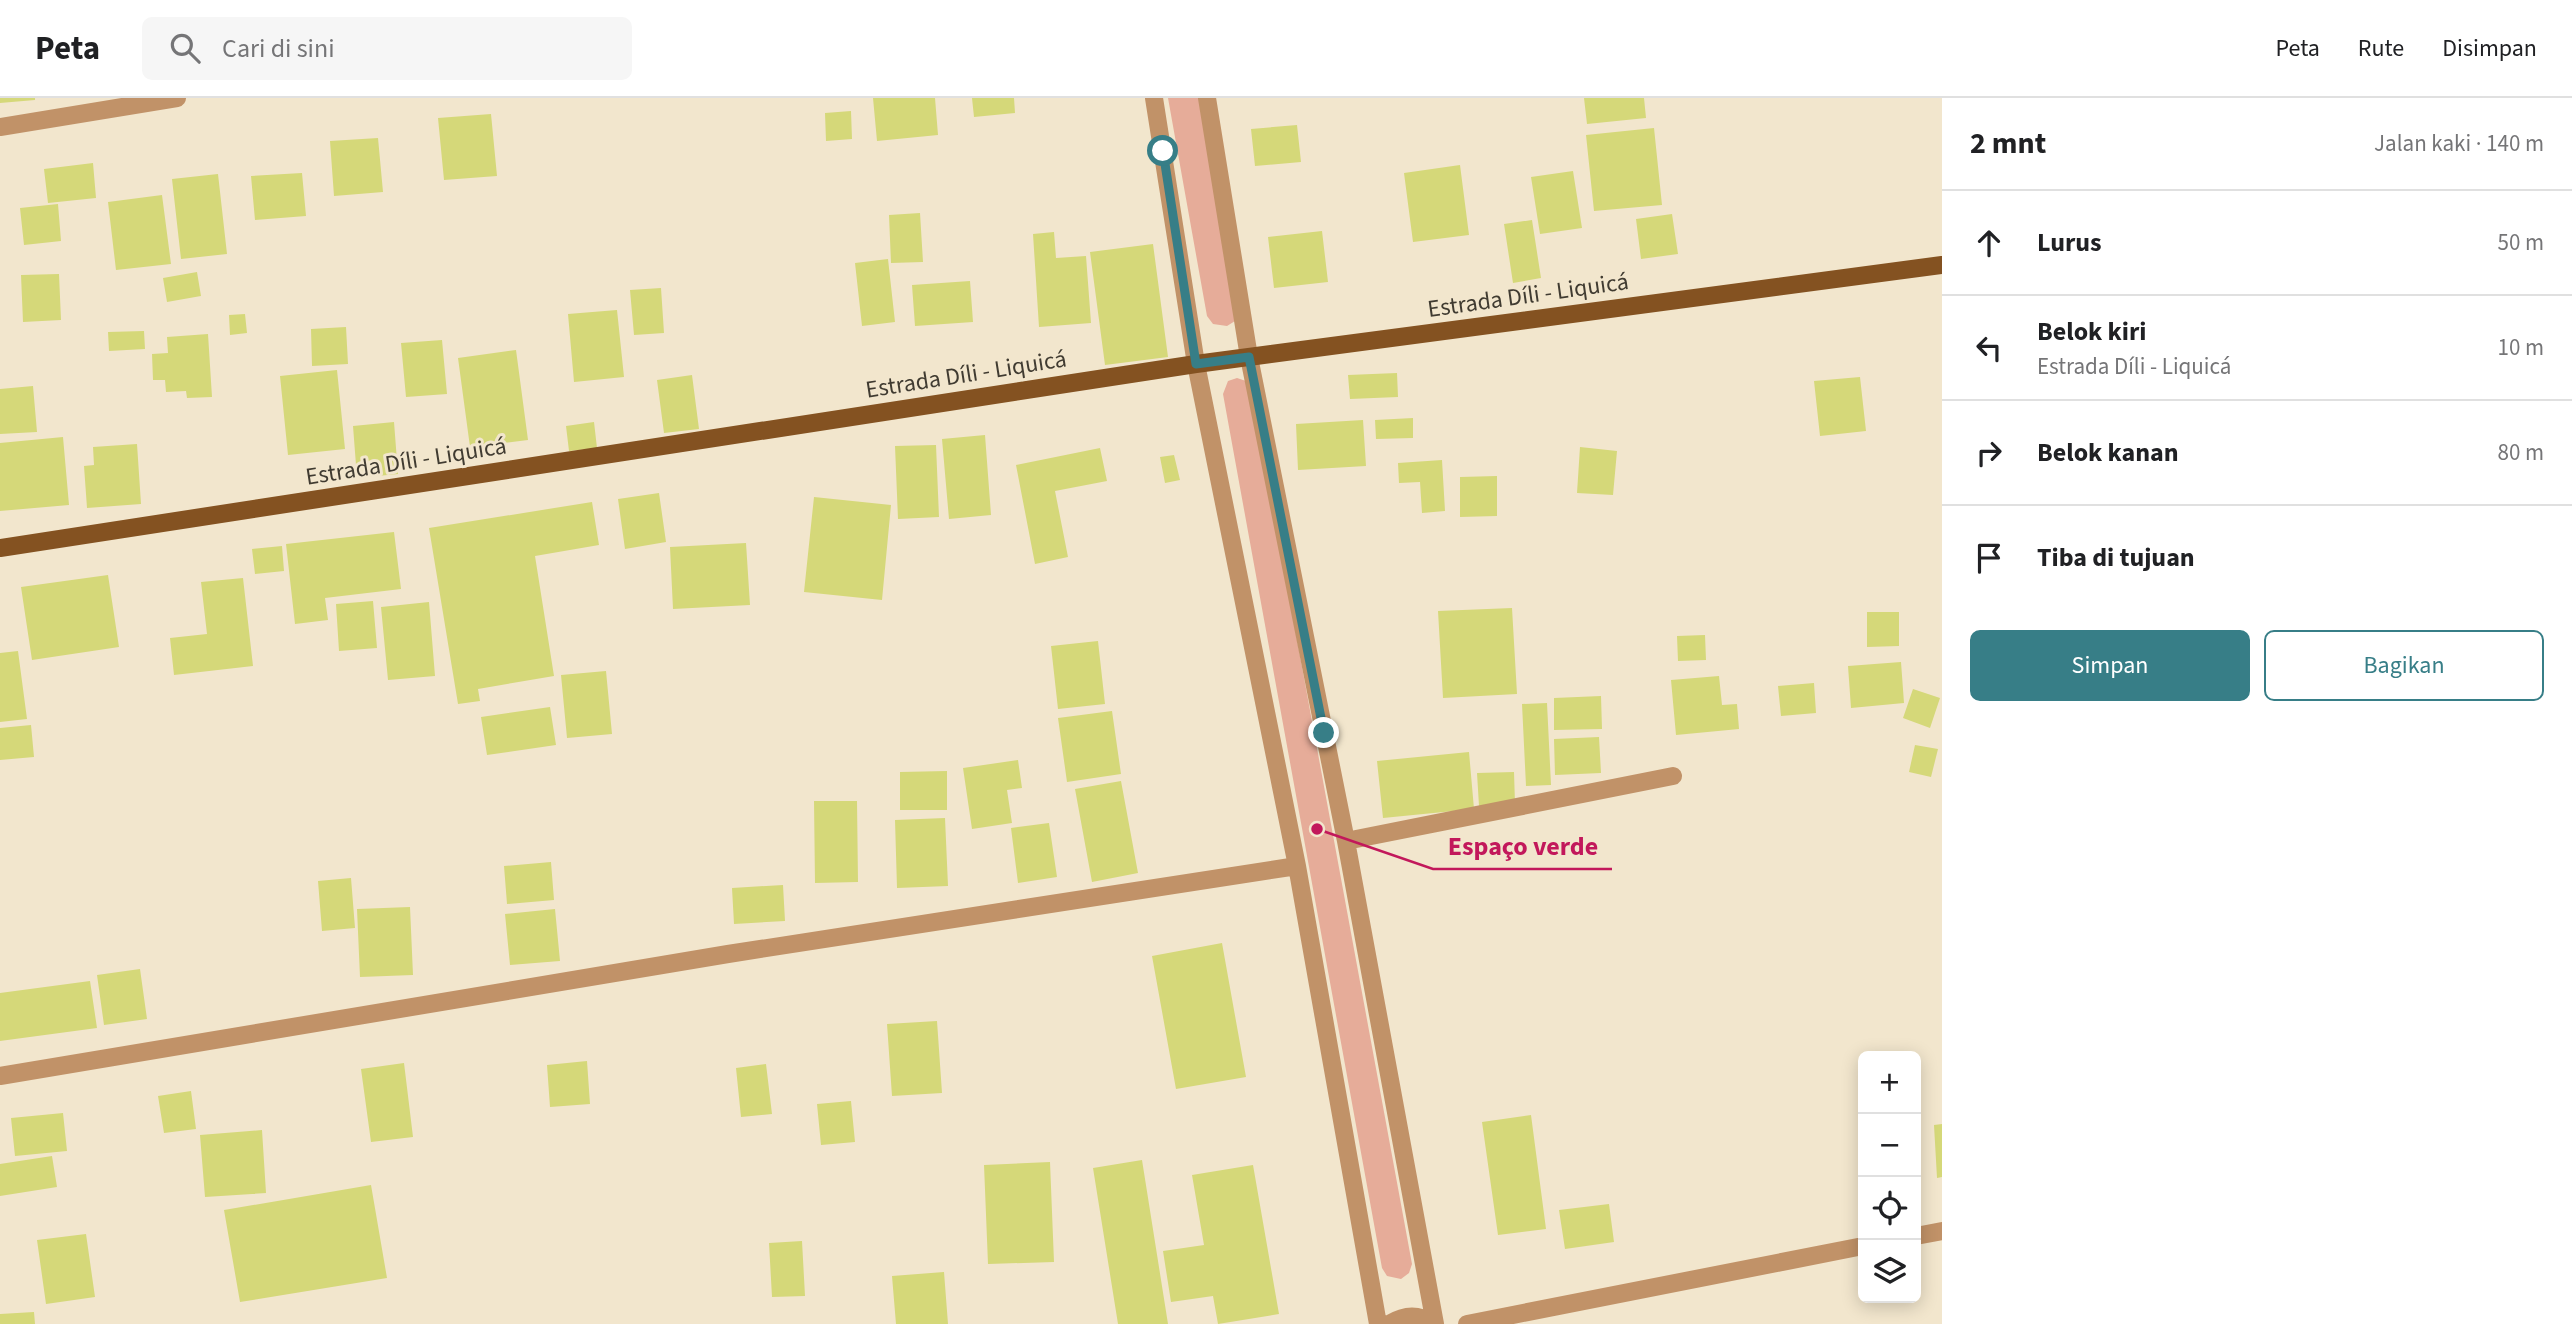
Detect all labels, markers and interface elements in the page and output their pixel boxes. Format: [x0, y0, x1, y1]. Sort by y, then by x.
search box [142, 17, 632, 80]
text: Peta [35, 25, 100, 72]
icon: search [166, 29, 204, 67]
text: Cari di sini [222, 30, 335, 67]
text: Peta [2275, 31, 2320, 66]
text: Rute [2358, 31, 2404, 66]
text: Disimpan [2442, 31, 2537, 66]
text: 2 mnt [1970, 122, 2046, 165]
text: Jalan kaki · 140 m [2374, 127, 2544, 160]
route start [1147, 135, 1178, 166]
icon: ahead [1970, 224, 2008, 262]
text: Lurus [2037, 224, 2102, 261]
text: 50 m [2497, 226, 2544, 259]
street label: Estrada Díli - Liquicá [1425, 264, 1631, 327]
text: Belok kiri [2037, 313, 2146, 350]
icon: left [1970, 329, 2008, 367]
text: 10 m [2497, 331, 2544, 364]
street label: Estrada Díli - Liquicá [863, 341, 1069, 408]
text: Estrada Díli - Liquicá [2037, 350, 2231, 383]
street label: Estrada Díli - Liquicá [303, 428, 509, 495]
icon: right [1970, 434, 2008, 472]
text: Belok kanan [2037, 434, 2179, 471]
text: 80 m [2497, 436, 2544, 469]
icon: arrive [1970, 539, 2008, 577]
text: Tiba di tujuan [2037, 539, 2195, 576]
button: Simpan [1970, 630, 2250, 701]
button: Bagikan [2264, 630, 2544, 701]
route end [1308, 717, 1339, 748]
callout: Espaço verde [1433, 822, 1612, 869]
text: Espaço verde [1448, 828, 1598, 865]
map controls [1858, 1051, 1921, 1303]
button: + [1858, 1051, 1921, 1114]
button: − [1858, 1114, 1921, 1177]
button: locate [1858, 1177, 1921, 1240]
button: layers [1858, 1240, 1921, 1303]

